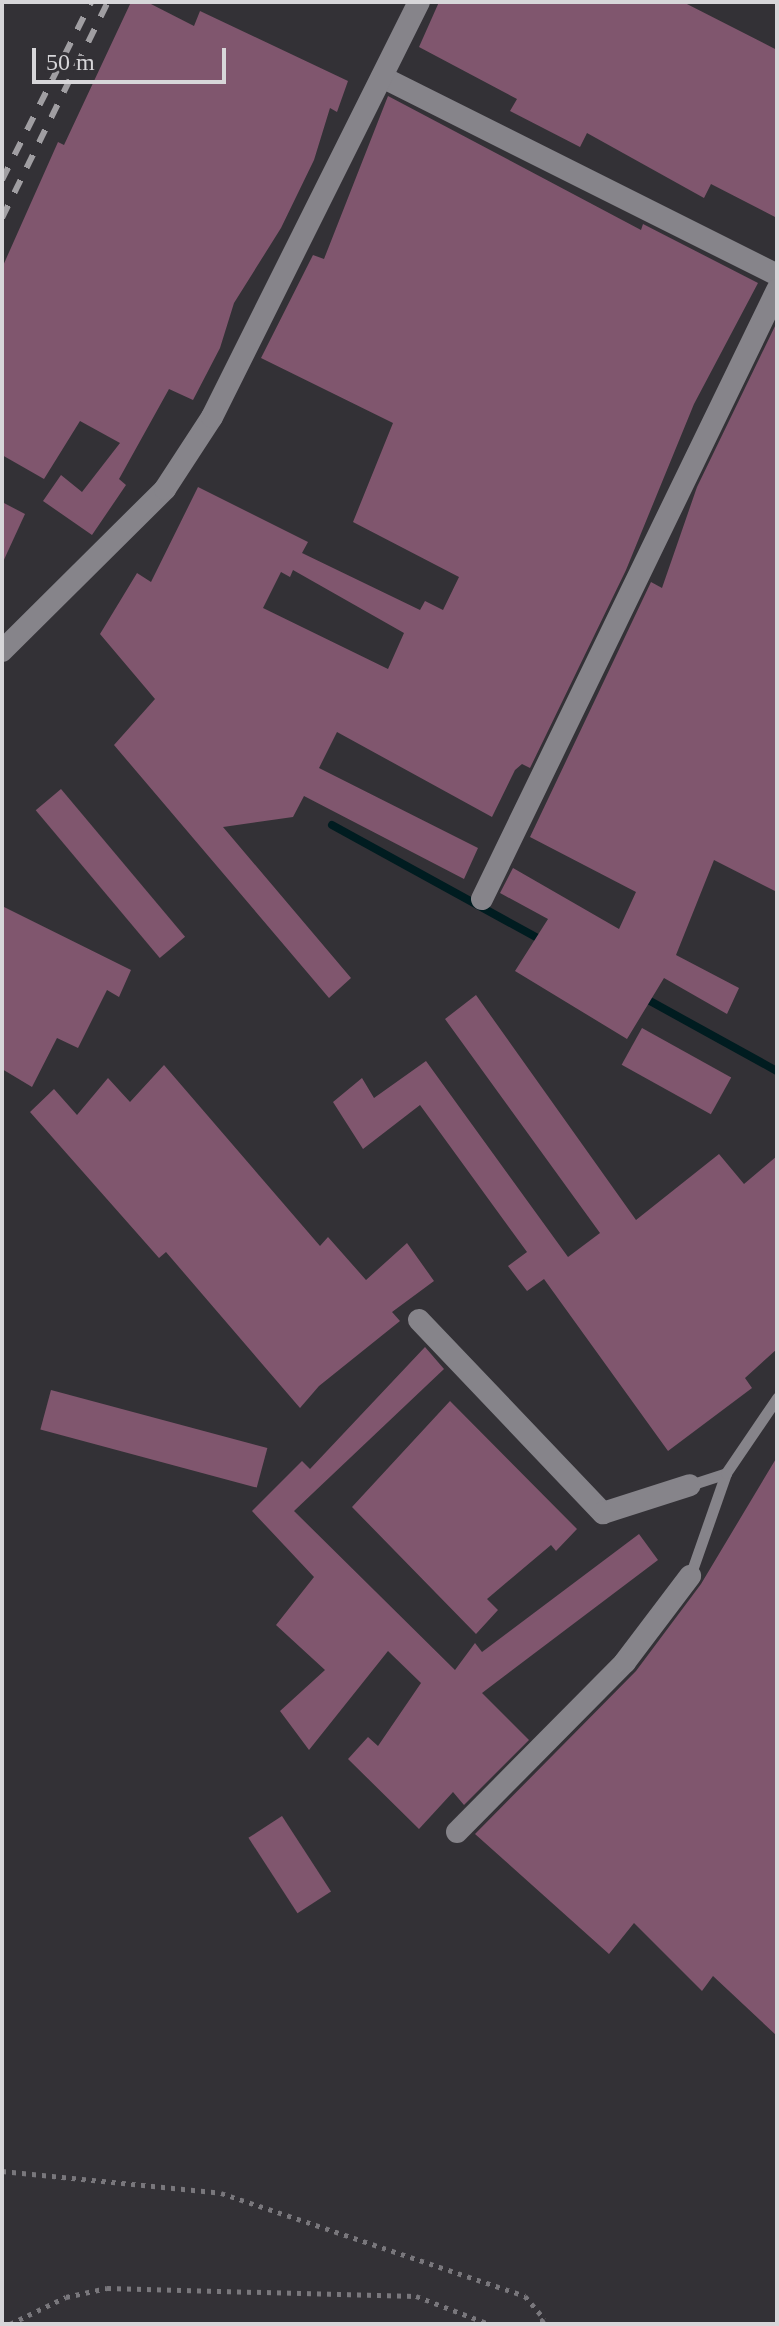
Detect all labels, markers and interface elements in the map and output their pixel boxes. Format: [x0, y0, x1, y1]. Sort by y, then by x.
scale bar [36, 32, 230, 82]
text: 50 m [46, 49, 95, 75]

